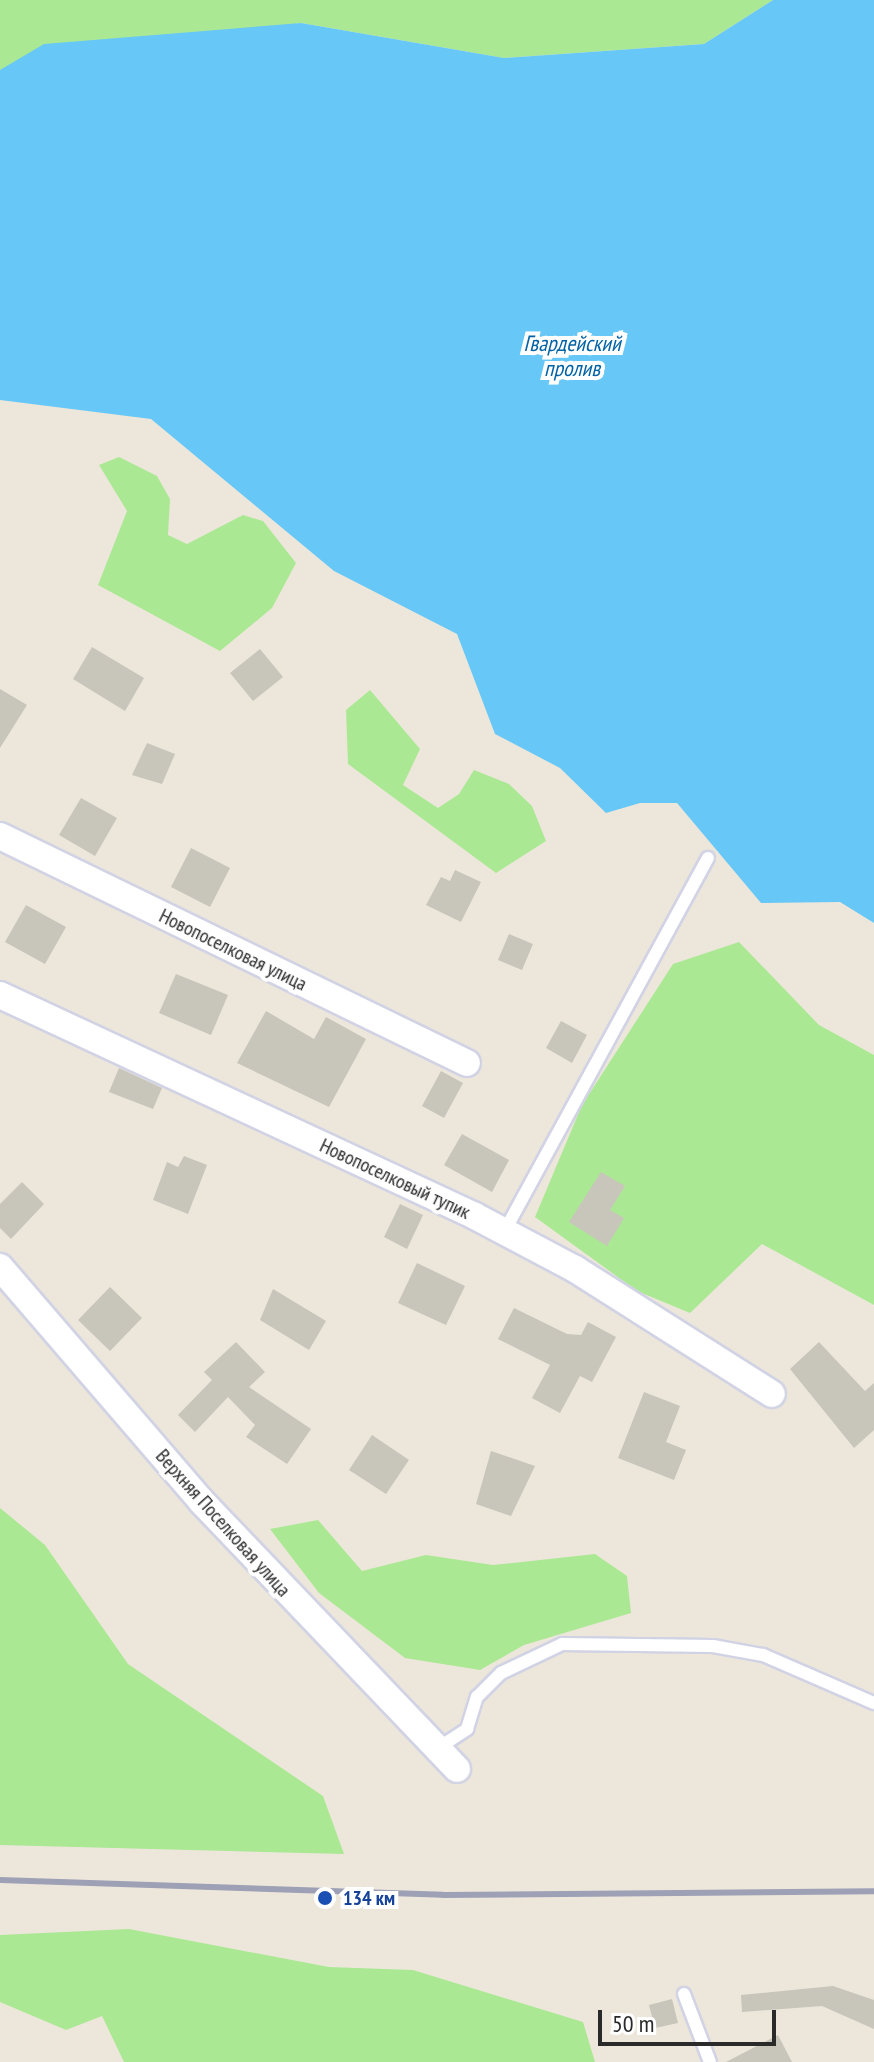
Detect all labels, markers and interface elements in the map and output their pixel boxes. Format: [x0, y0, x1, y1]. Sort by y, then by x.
water label: Гвардейский пролив [523, 330, 621, 382]
street label: Новопоселковая улица [155, 904, 311, 996]
street label: Новопоселковый тупик [316, 1134, 474, 1224]
street label: Верхняя Поселковая улица [151, 1444, 295, 1602]
place label: 134 км [343, 1886, 395, 1910]
marker: 134 км [314, 1887, 336, 1909]
scale bar [602, 1994, 780, 2044]
text: 50 m [612, 2008, 654, 2039]

